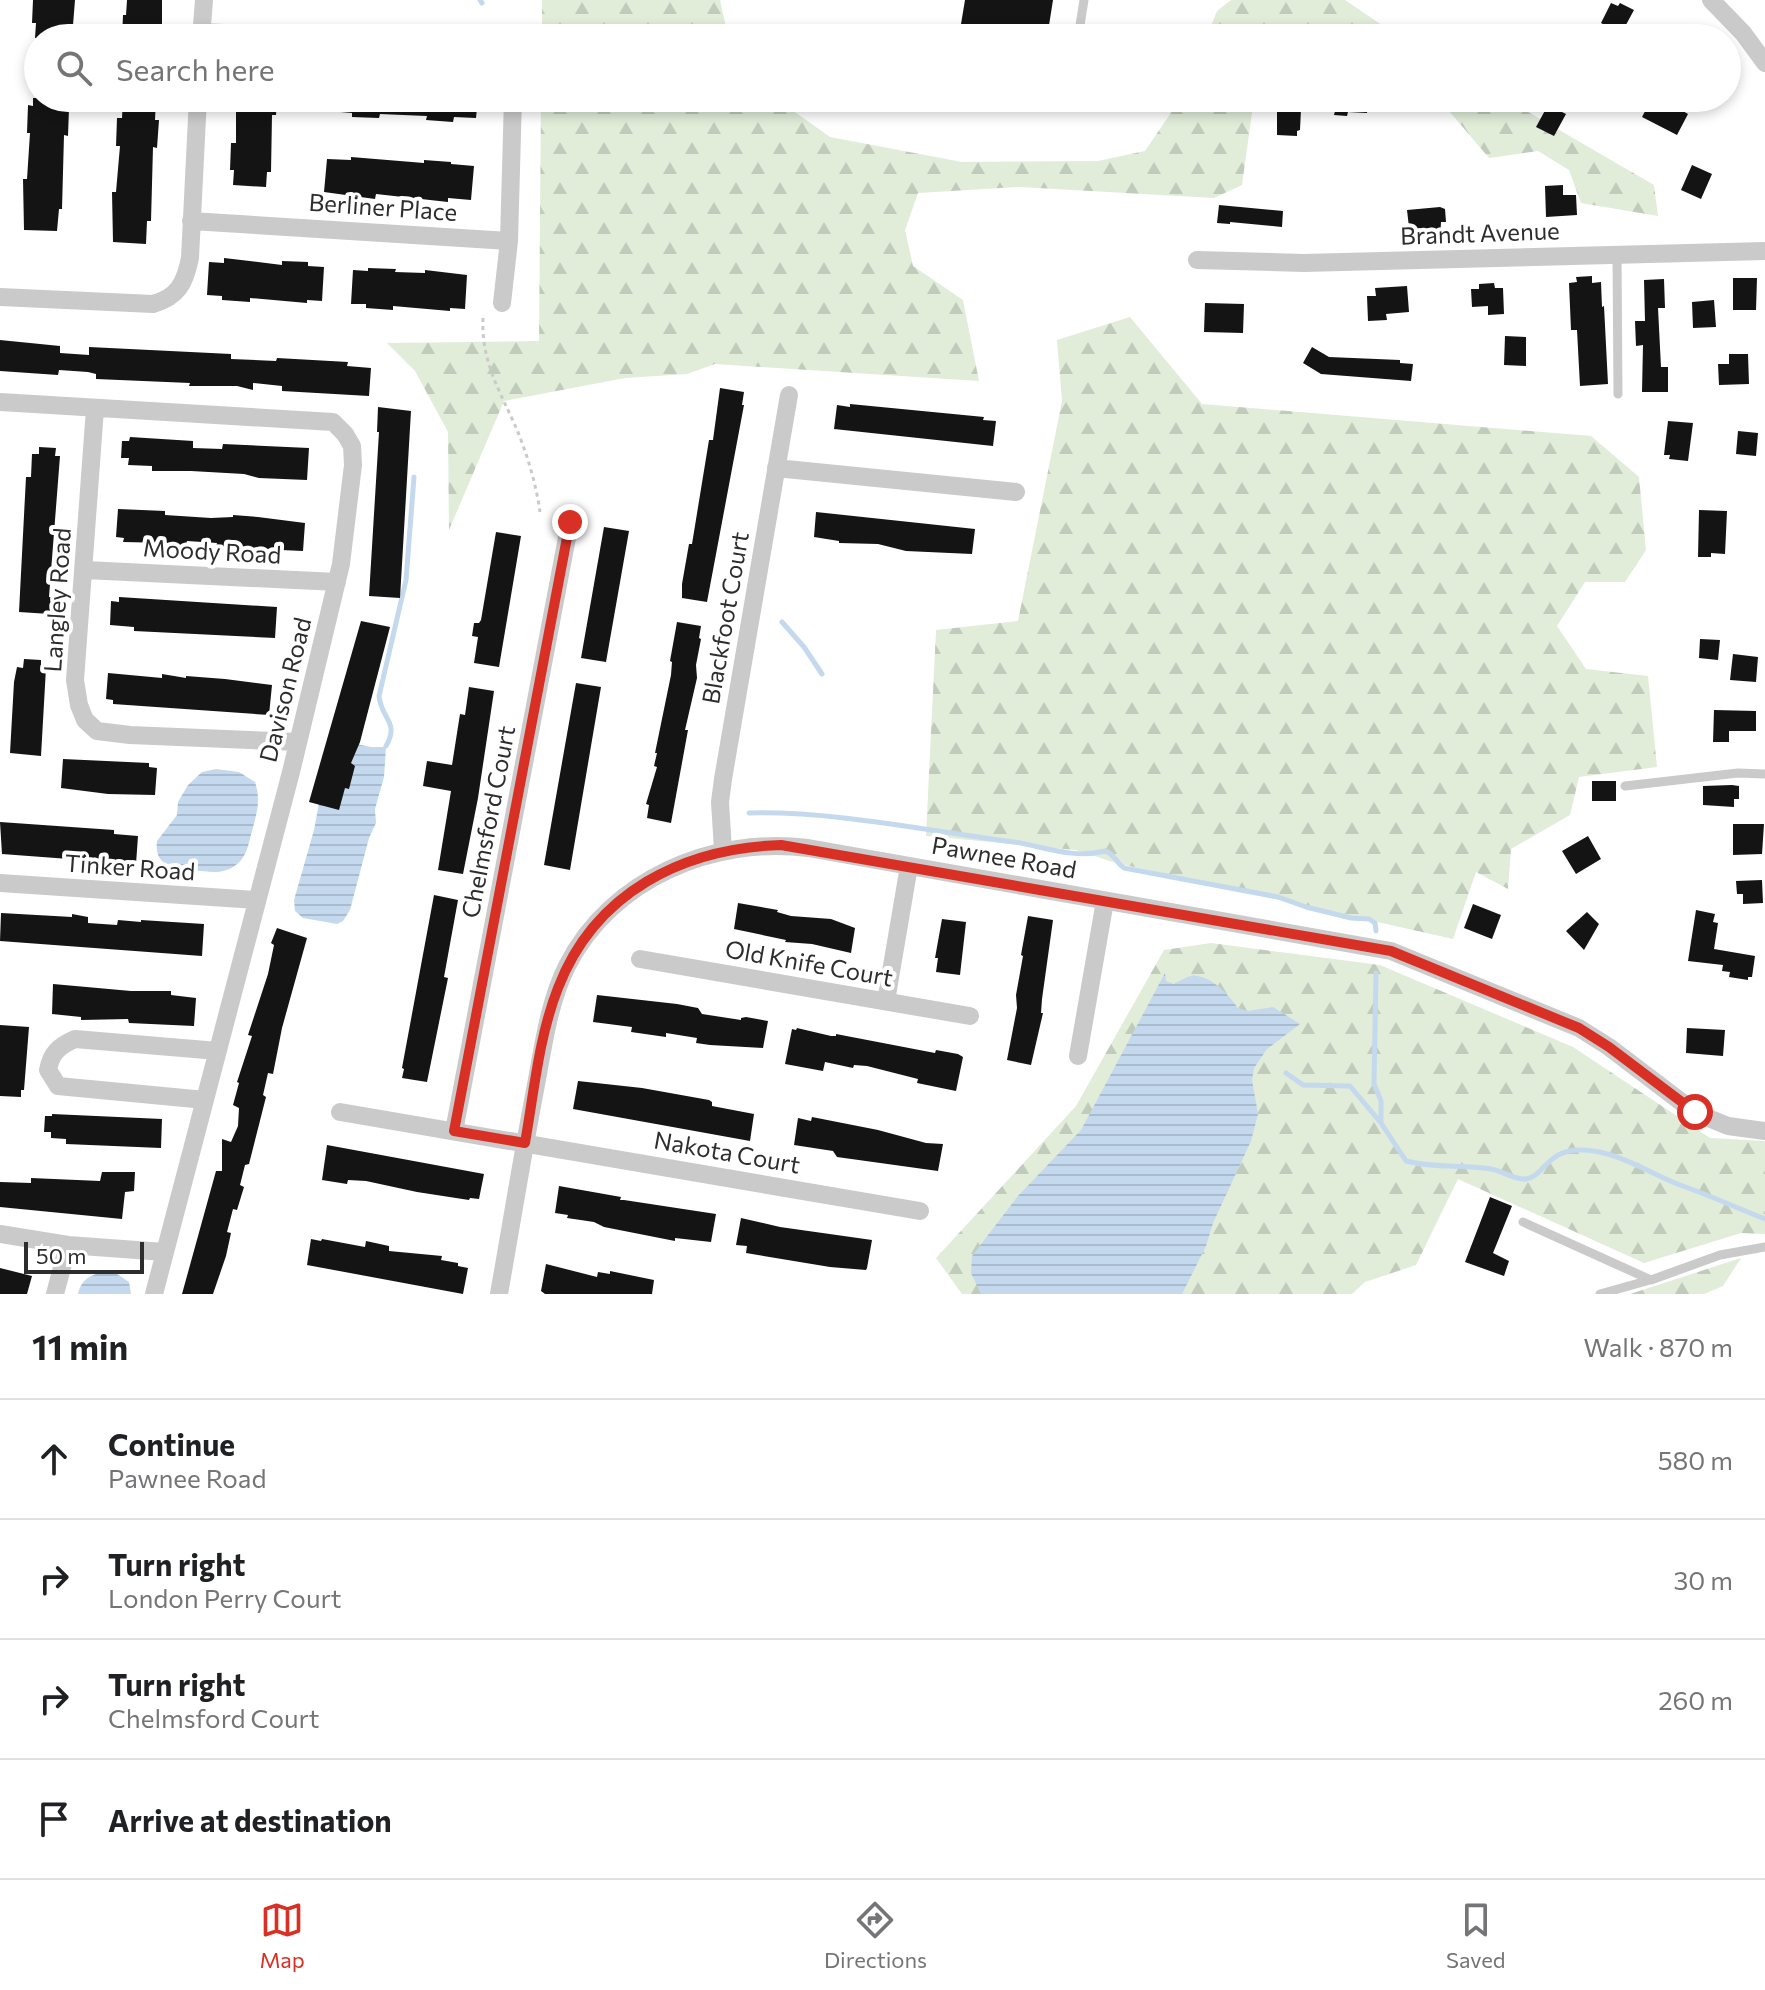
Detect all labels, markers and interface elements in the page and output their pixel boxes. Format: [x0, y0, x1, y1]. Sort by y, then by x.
search box [24, 24, 1741, 112]
icon: search [52, 46, 96, 90]
text: Search here [116, 50, 275, 87]
street label: Berliner Place [308, 187, 458, 226]
street label: Brandt Avenue [1400, 215, 1560, 250]
route end [552, 504, 588, 540]
street label: Langley Road [37, 527, 76, 673]
street label: Blackfoot Court [695, 529, 754, 706]
street label: Moody Road [142, 532, 282, 569]
street label: Davison Road [253, 614, 317, 765]
street label: Chelmsford Court [455, 723, 520, 920]
street label: Pawnee Road [930, 830, 1079, 884]
street label: Tinker Road [64, 847, 196, 886]
street label: Old Knife Court [723, 933, 896, 992]
route start [1677, 1094, 1713, 1130]
street label: Nakota Court [652, 1124, 803, 1179]
scale bar [24, 1238, 144, 1274]
text: 50 m [36, 1242, 86, 1269]
text: 11 min [32, 1325, 128, 1367]
text: Walk · 870 m [1584, 1331, 1733, 1362]
text: Continue [108, 1425, 235, 1462]
icon: ahead [32, 1437, 76, 1481]
text: 580 m [1658, 1444, 1733, 1475]
text: Pawnee Road [108, 1462, 266, 1493]
text: Turn right [108, 1545, 245, 1582]
icon: right [32, 1557, 76, 1601]
text: 30 m [1674, 1564, 1733, 1595]
text: London Perry Court [108, 1582, 341, 1613]
text: Turn right [108, 1665, 245, 1702]
icon: right [32, 1677, 76, 1721]
text: 260 m [1658, 1684, 1733, 1715]
text: Chelmsford Court [108, 1702, 320, 1733]
icon: arrive [32, 1797, 76, 1841]
text: Arrive at destination [108, 1801, 392, 1838]
tab: Map [260, 1898, 305, 1973]
tab: Directions [824, 1898, 927, 1973]
tab: Saved [1446, 1898, 1505, 1973]

